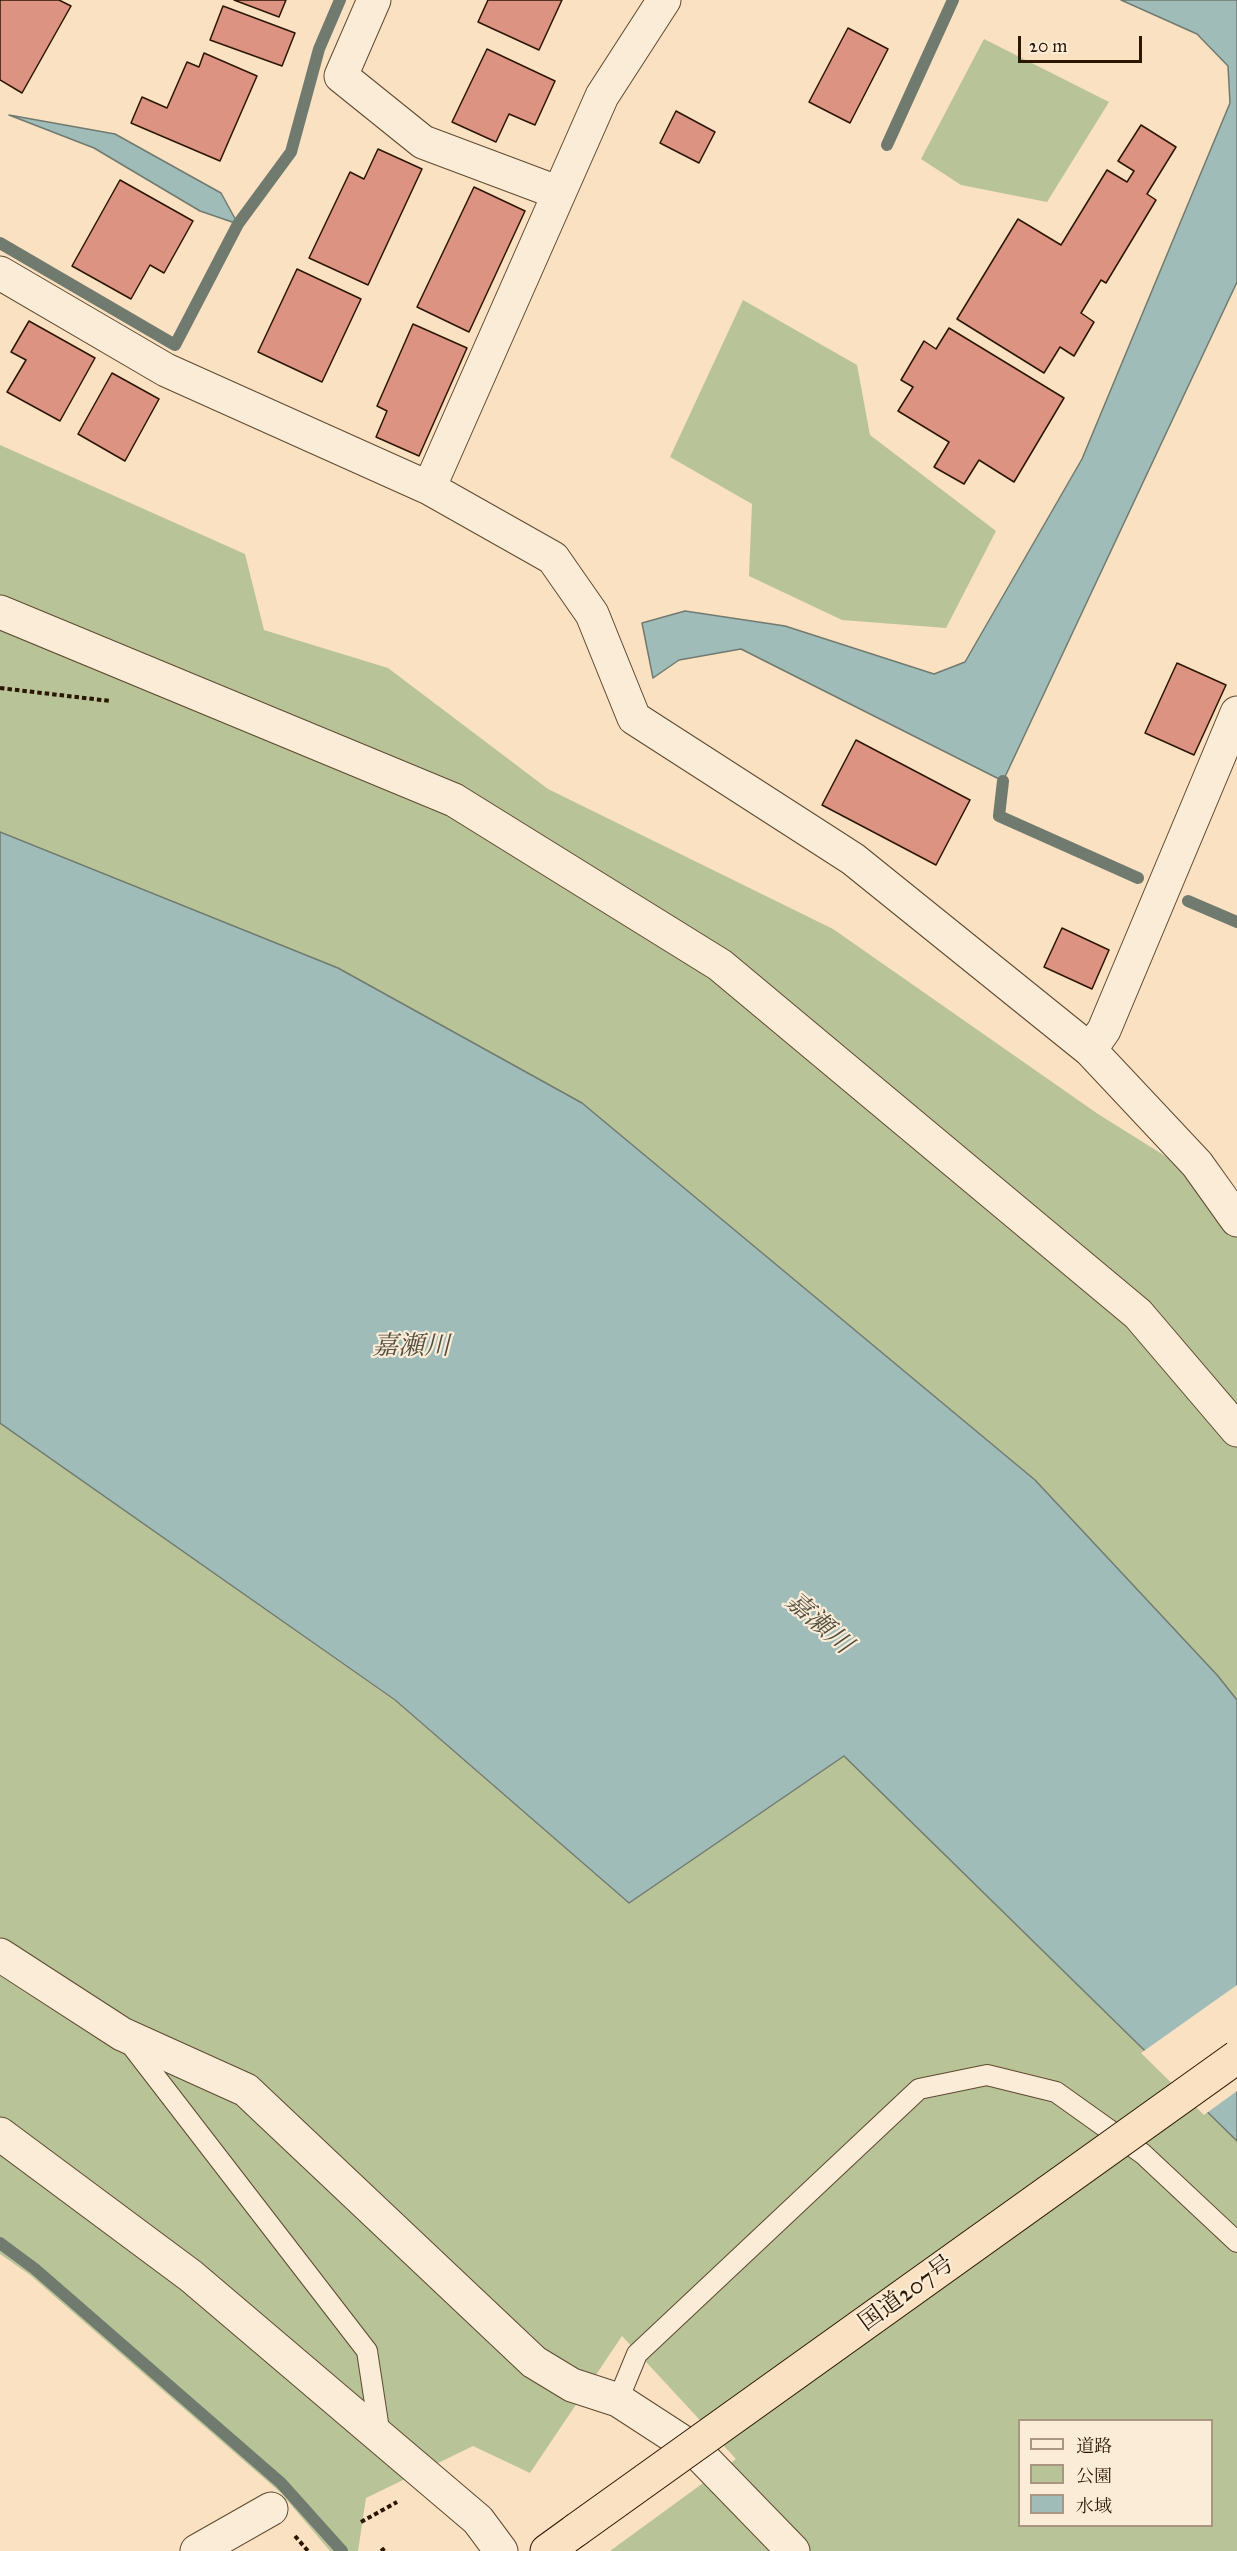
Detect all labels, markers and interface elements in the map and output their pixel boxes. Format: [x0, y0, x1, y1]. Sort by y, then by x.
scale bar [1021, 24, 1146, 62]
text: 20 m [1029, 35, 1067, 57]
water label: 嘉瀬川 [372, 1332, 450, 1364]
water label: 嘉瀬川 [778, 1587, 858, 1661]
street label: 国道207号 [854, 2250, 960, 2338]
legend [1018, 2419, 1213, 2527]
text: 道路 [1076, 2435, 1112, 2457]
text: 公園 [1076, 2465, 1112, 2487]
text: 水域 [1076, 2495, 1112, 2517]

